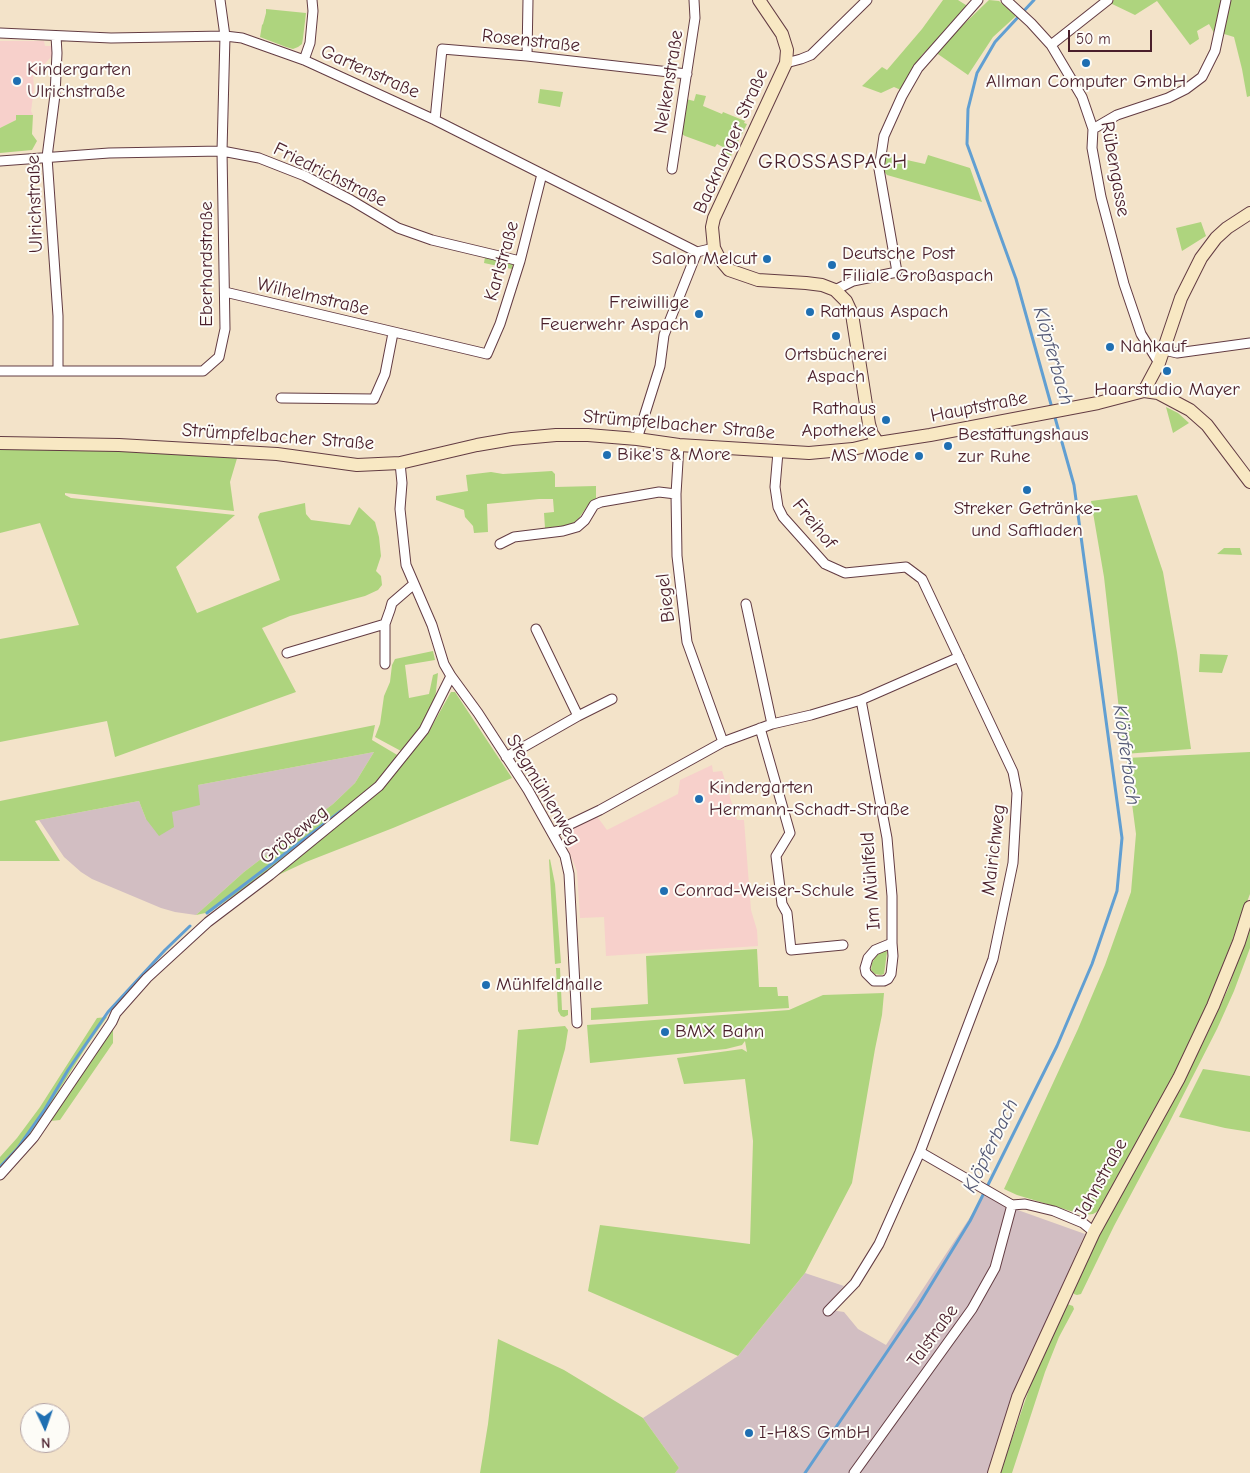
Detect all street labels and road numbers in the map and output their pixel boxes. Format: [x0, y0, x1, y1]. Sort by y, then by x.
street label: Rosenstraße [481, 25, 581, 57]
street label: Nelkenstraße [650, 28, 688, 136]
street label: Gartenstraße [317, 40, 423, 104]
street label: Backnanger Straße [689, 65, 773, 217]
street label: Rübengasse [1095, 120, 1135, 218]
street label: Friedrichstraße [270, 138, 390, 212]
street label: Ulrichstraße [22, 154, 48, 254]
street label: Eberhardstraße [196, 201, 218, 327]
street label: Karlstraße [480, 218, 524, 304]
street label: Wilhelmstraße [255, 273, 371, 321]
street label: Hauptstraße [929, 386, 1029, 428]
street label: Strümpfelbacher Straße [582, 405, 776, 445]
street label: Strümpfelbacher Straße [181, 419, 375, 455]
street label: Freihof [787, 495, 841, 553]
street label: Biegel [652, 572, 680, 624]
street label: Stegmühlenweg [501, 730, 585, 850]
street label: Größeweg [255, 801, 333, 869]
street label: Mairichweg [977, 803, 1011, 897]
street label: Im Mühlfeld [856, 831, 886, 931]
street label: Jahnstraße [1069, 1135, 1133, 1223]
street label: Talstraße [903, 1300, 963, 1372]

